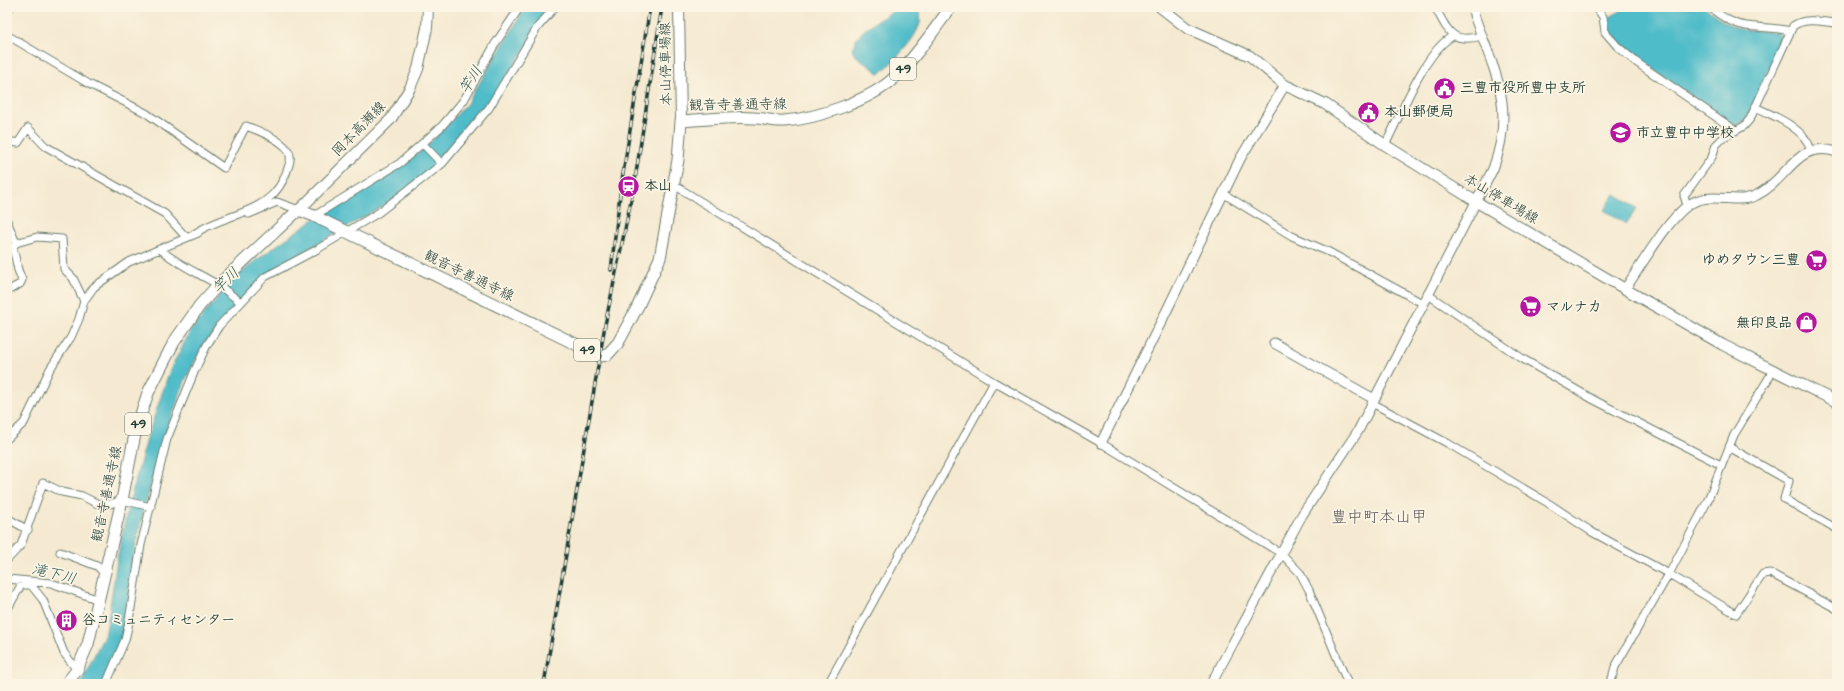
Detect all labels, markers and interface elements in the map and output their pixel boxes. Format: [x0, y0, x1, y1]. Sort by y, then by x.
street label: 本山停車場線 [655, 22, 677, 106]
road number: 49 [890, 58, 916, 80]
water label: 竿川 [454, 62, 488, 98]
public building icon: 三豊市役所豊中支所 [1432, 75, 1458, 101]
place label: 三豊市役所豊中支所 [1460, 78, 1586, 98]
street label: 観音寺善通寺線 [689, 94, 787, 116]
street label: 岡本高瀬線 [327, 97, 391, 161]
public building icon: 本山郵便局 [1356, 99, 1382, 125]
place label: 本山郵便局 [1384, 102, 1454, 122]
school or university icon: 市立豊中中学校 [1608, 120, 1634, 146]
place label: 市立豊中中学校 [1636, 123, 1734, 143]
street label: 本山停車場線 [1460, 169, 1542, 229]
station icon: 本山 [616, 173, 642, 199]
place label: 本山 [644, 176, 672, 196]
street label: 観音寺善通寺線 [421, 246, 517, 306]
supermarket icon: ゆめタウン三豊 [1803, 247, 1829, 273]
place label: ゆめタウン三豊 [1702, 250, 1800, 270]
water label: 竿川 [208, 263, 244, 299]
supermarket icon: マルナカ [1517, 294, 1543, 320]
place label: マルナカ [1546, 297, 1602, 317]
shop icon: 無印良品 [1794, 310, 1820, 336]
place label: 無印良品 [1736, 313, 1792, 333]
road number: 49 [574, 339, 600, 361]
road number: 49 [125, 413, 151, 435]
street label: 観音寺善通寺線 [87, 444, 127, 544]
district label: 豊中町本山甲 [1331, 506, 1427, 528]
water label: 滝下川 [30, 558, 78, 590]
building icon: 谷コミュニティセンター [54, 607, 80, 633]
place label: 谷コミュニティセンター [82, 610, 235, 630]

